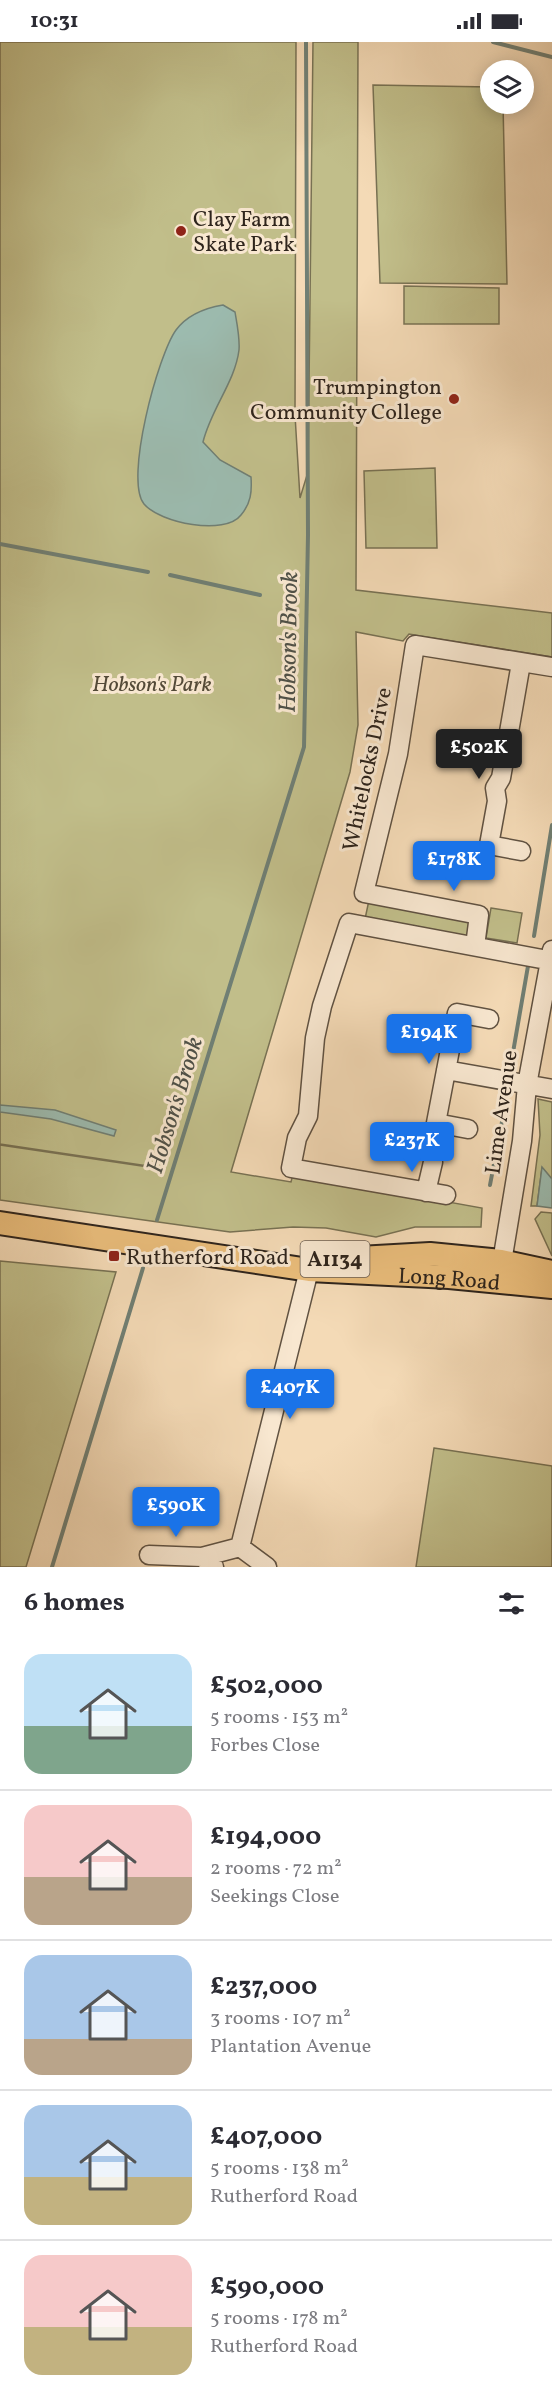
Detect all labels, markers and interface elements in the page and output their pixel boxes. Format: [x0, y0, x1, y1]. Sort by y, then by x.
text: 10:31 [30, 6, 79, 37]
map controls [480, 60, 534, 114]
button: layers [480, 60, 534, 114]
place label: Clay Farm Skate Park [193, 205, 295, 261]
marker: Clay Farm Skate Park [174, 224, 188, 238]
place label: Trumpington Community College [250, 373, 442, 429]
marker: Trumpington Community College [447, 392, 461, 406]
water label: Hobson's Brook [272, 571, 308, 713]
park label: Hobson's Park [92, 670, 212, 701]
street label: Whitelocks Drive [336, 685, 401, 854]
pin: £502K [437, 729, 521, 780]
text: £502K [450, 734, 508, 762]
pin: £178K [412, 841, 496, 892]
text: £178K [427, 846, 481, 874]
pin: £194K [387, 1014, 471, 1065]
text: £194K [401, 1019, 457, 1047]
water label: Hobson's Brook [139, 1033, 213, 1178]
street label: Lime Avenue [478, 1048, 527, 1176]
pin: £237K [370, 1122, 454, 1173]
text: £237K [384, 1127, 440, 1155]
road number: A1134 [300, 1241, 370, 1277]
place label: Rutherford Road [126, 1243, 289, 1274]
marker: Rutherford Road [107, 1249, 121, 1263]
street label: Long Road [397, 1261, 502, 1300]
pin: £407K [248, 1369, 332, 1420]
text: £407K [260, 1374, 320, 1402]
pin: £590K [134, 1487, 218, 1538]
text: £590K [146, 1492, 206, 1520]
text: 6 homes [24, 1585, 125, 1621]
icon: filters [495, 1587, 528, 1620]
text: £502,000 [210, 1668, 323, 1704]
icon: home [72, 1678, 144, 1750]
text: 5 rooms · 153 m² [210, 1704, 348, 1732]
text: Forbes Close [210, 1732, 320, 1760]
text: £194,000 [210, 1819, 321, 1855]
icon: home [72, 1829, 144, 1901]
text: 2 rooms · 72 m² [210, 1855, 342, 1883]
text: Seekings Close [210, 1883, 339, 1911]
text: £237,000 [210, 1969, 317, 2005]
icon: home [72, 1979, 144, 2051]
text: 3 rooms · 107 m² [210, 2005, 351, 2033]
text: Plantation Avenue [210, 2033, 371, 2061]
text: £407,000 [210, 2119, 322, 2155]
icon: home [72, 2129, 144, 2201]
text: 5 rooms · 138 m² [210, 2155, 349, 2183]
text: Rutherford Road [210, 2183, 358, 2211]
text: £590,000 [210, 2269, 324, 2305]
icon: home [72, 2279, 144, 2351]
text: 5 rooms · 178 m² [210, 2305, 348, 2333]
text: Rutherford Road [210, 2333, 358, 2361]

